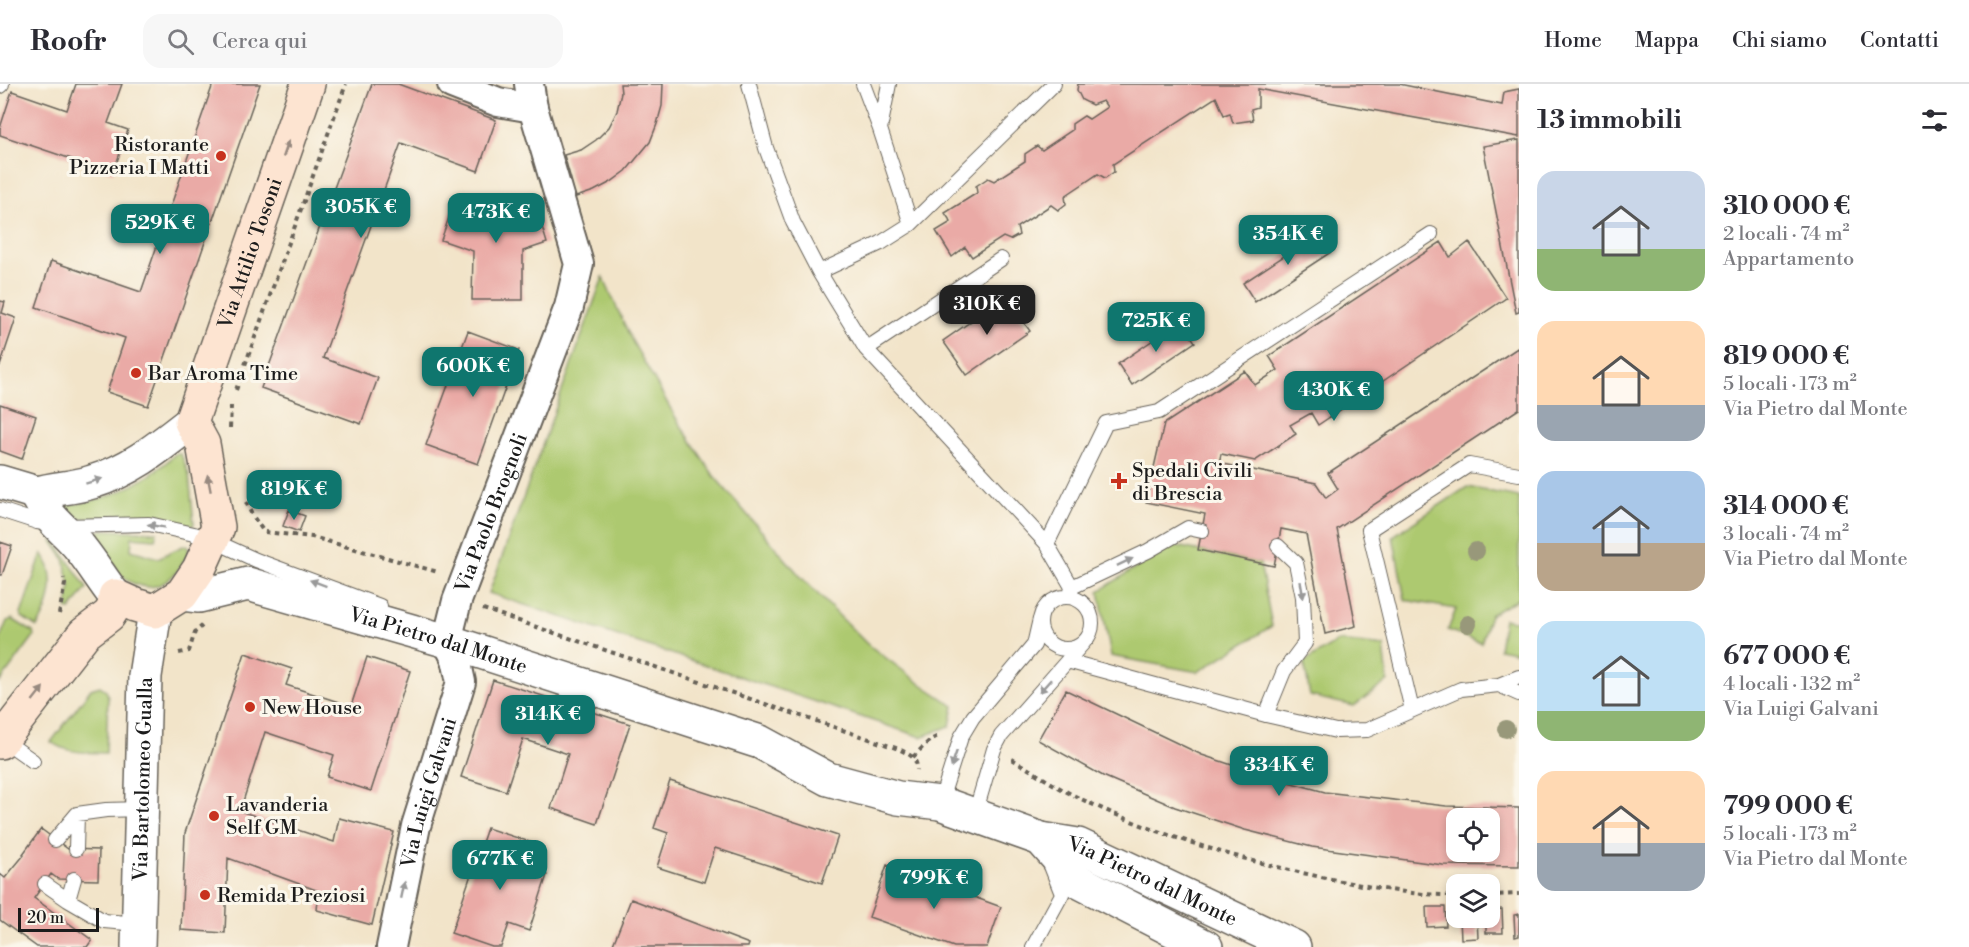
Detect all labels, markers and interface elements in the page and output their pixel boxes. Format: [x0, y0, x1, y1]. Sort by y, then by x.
search box [143, 14, 563, 68]
text: Roofr [30, 24, 107, 59]
icon: search [164, 25, 197, 58]
text: Cerca qui [212, 28, 308, 55]
text: Home [1544, 28, 1602, 54]
text: Mappa [1635, 28, 1699, 54]
text: Chi siamo [1732, 28, 1827, 54]
text: Contatti [1860, 28, 1939, 54]
text: 13 immobili [1537, 104, 1682, 136]
icon: filters [1918, 104, 1951, 137]
place label: Ristorante Pizzeria I Matti [69, 133, 209, 181]
one-way arrow [281, 140, 291, 158]
marker: Ristorante Pizzeria I Matti [214, 149, 228, 163]
street label: Via Attilio Tosoni [213, 174, 289, 333]
pin: 305K € [312, 188, 410, 239]
text: 310 000 € [1723, 190, 1851, 222]
pin: 473K € [447, 193, 545, 244]
text: 305K € [325, 195, 397, 220]
icon: home [1585, 195, 1657, 267]
text: 473K € [462, 200, 530, 225]
pin: 529K € [111, 204, 209, 255]
text: 529K € [125, 211, 195, 236]
pin: 354K € [1239, 215, 1337, 266]
text: 354K € [1253, 222, 1323, 247]
text: 2 locali · 74 m² [1723, 222, 1849, 247]
text: Appartamento [1723, 247, 1854, 272]
pin: 310K € [938, 285, 1036, 336]
text: 310K € [953, 292, 1021, 317]
pin: 725K € [1107, 302, 1205, 353]
text: 725K € [1122, 309, 1190, 334]
text: 819 000 € [1723, 340, 1850, 372]
icon: home [1585, 345, 1657, 417]
pin: 600K € [424, 347, 522, 398]
text: 600K € [436, 354, 510, 379]
place label: Bar Aroma Time [147, 362, 298, 387]
marker: Bar Aroma Time [129, 366, 143, 380]
pin: 430K € [1285, 371, 1383, 422]
text: 5 locali · 173 m² [1723, 372, 1857, 397]
text: 430K € [1298, 378, 1370, 403]
text: Via Pietro dal Monte [1723, 397, 1908, 422]
street label: Via Paolo Brognoli [450, 429, 534, 597]
place label: Spedali Civili di Brescia [1132, 459, 1253, 507]
pin: 819K € [245, 470, 343, 521]
marker: Spedali Civili di Brescia [1110, 472, 1128, 490]
one-way arrow [204, 474, 213, 493]
one-way arrow [85, 476, 103, 485]
text: 819K € [261, 477, 327, 502]
text: 314 000 € [1723, 490, 1849, 522]
icon: home [1585, 495, 1657, 567]
one-way arrow [146, 521, 165, 530]
text: 3 locali · 74 m² [1723, 522, 1849, 547]
text: Via Pietro dal Monte [1723, 547, 1908, 572]
one-way arrow [1116, 557, 1133, 566]
one-way arrow [309, 578, 327, 587]
one-way arrow [1298, 581, 1307, 600]
street label: Via Pietro dal Monte [345, 602, 530, 680]
text: 677 000 € [1723, 640, 1850, 672]
icon: home [1585, 645, 1657, 717]
text: 4 locali · 132 m² [1723, 672, 1860, 697]
street label: Via Bartolomeo Gualla [129, 676, 159, 882]
one-way arrow [1038, 678, 1052, 693]
one-way arrow [32, 686, 45, 702]
pin: 314K € [499, 695, 597, 746]
place label: New House [262, 696, 362, 721]
text: Via Luigi Galvani [1723, 697, 1879, 722]
marker: New House [243, 700, 257, 714]
text: 314K € [515, 702, 581, 727]
street label: Via Luigi Galvani [396, 714, 463, 871]
pin: 334K € [1230, 746, 1328, 797]
one-way arrow [948, 750, 958, 768]
text: 334K € [1244, 753, 1314, 778]
text: 799 000 € [1723, 790, 1853, 822]
place label: Lavanderia Self GM [226, 793, 329, 841]
icon: home [1585, 795, 1657, 867]
map controls [1446, 808, 1500, 928]
button: locate [1446, 808, 1500, 862]
marker: Lavanderia Self GM [207, 809, 221, 823]
text: 5 locali · 173 m² [1723, 822, 1857, 847]
street label: Via Pietro dal Monte [1065, 832, 1241, 932]
pin: 677K € [451, 840, 549, 891]
text: 677K € [466, 847, 534, 872]
text: Via Pietro dal Monte [1723, 847, 1908, 872]
pin: 799K € [885, 859, 983, 910]
text: 799K € [899, 866, 969, 891]
button: layers [1446, 874, 1500, 928]
one-way arrow [399, 880, 408, 899]
place label: Remida Preziosi [217, 884, 366, 909]
marker: Remida Preziosi [198, 888, 212, 902]
scale bar [18, 905, 99, 932]
text: 20 m [27, 908, 64, 928]

